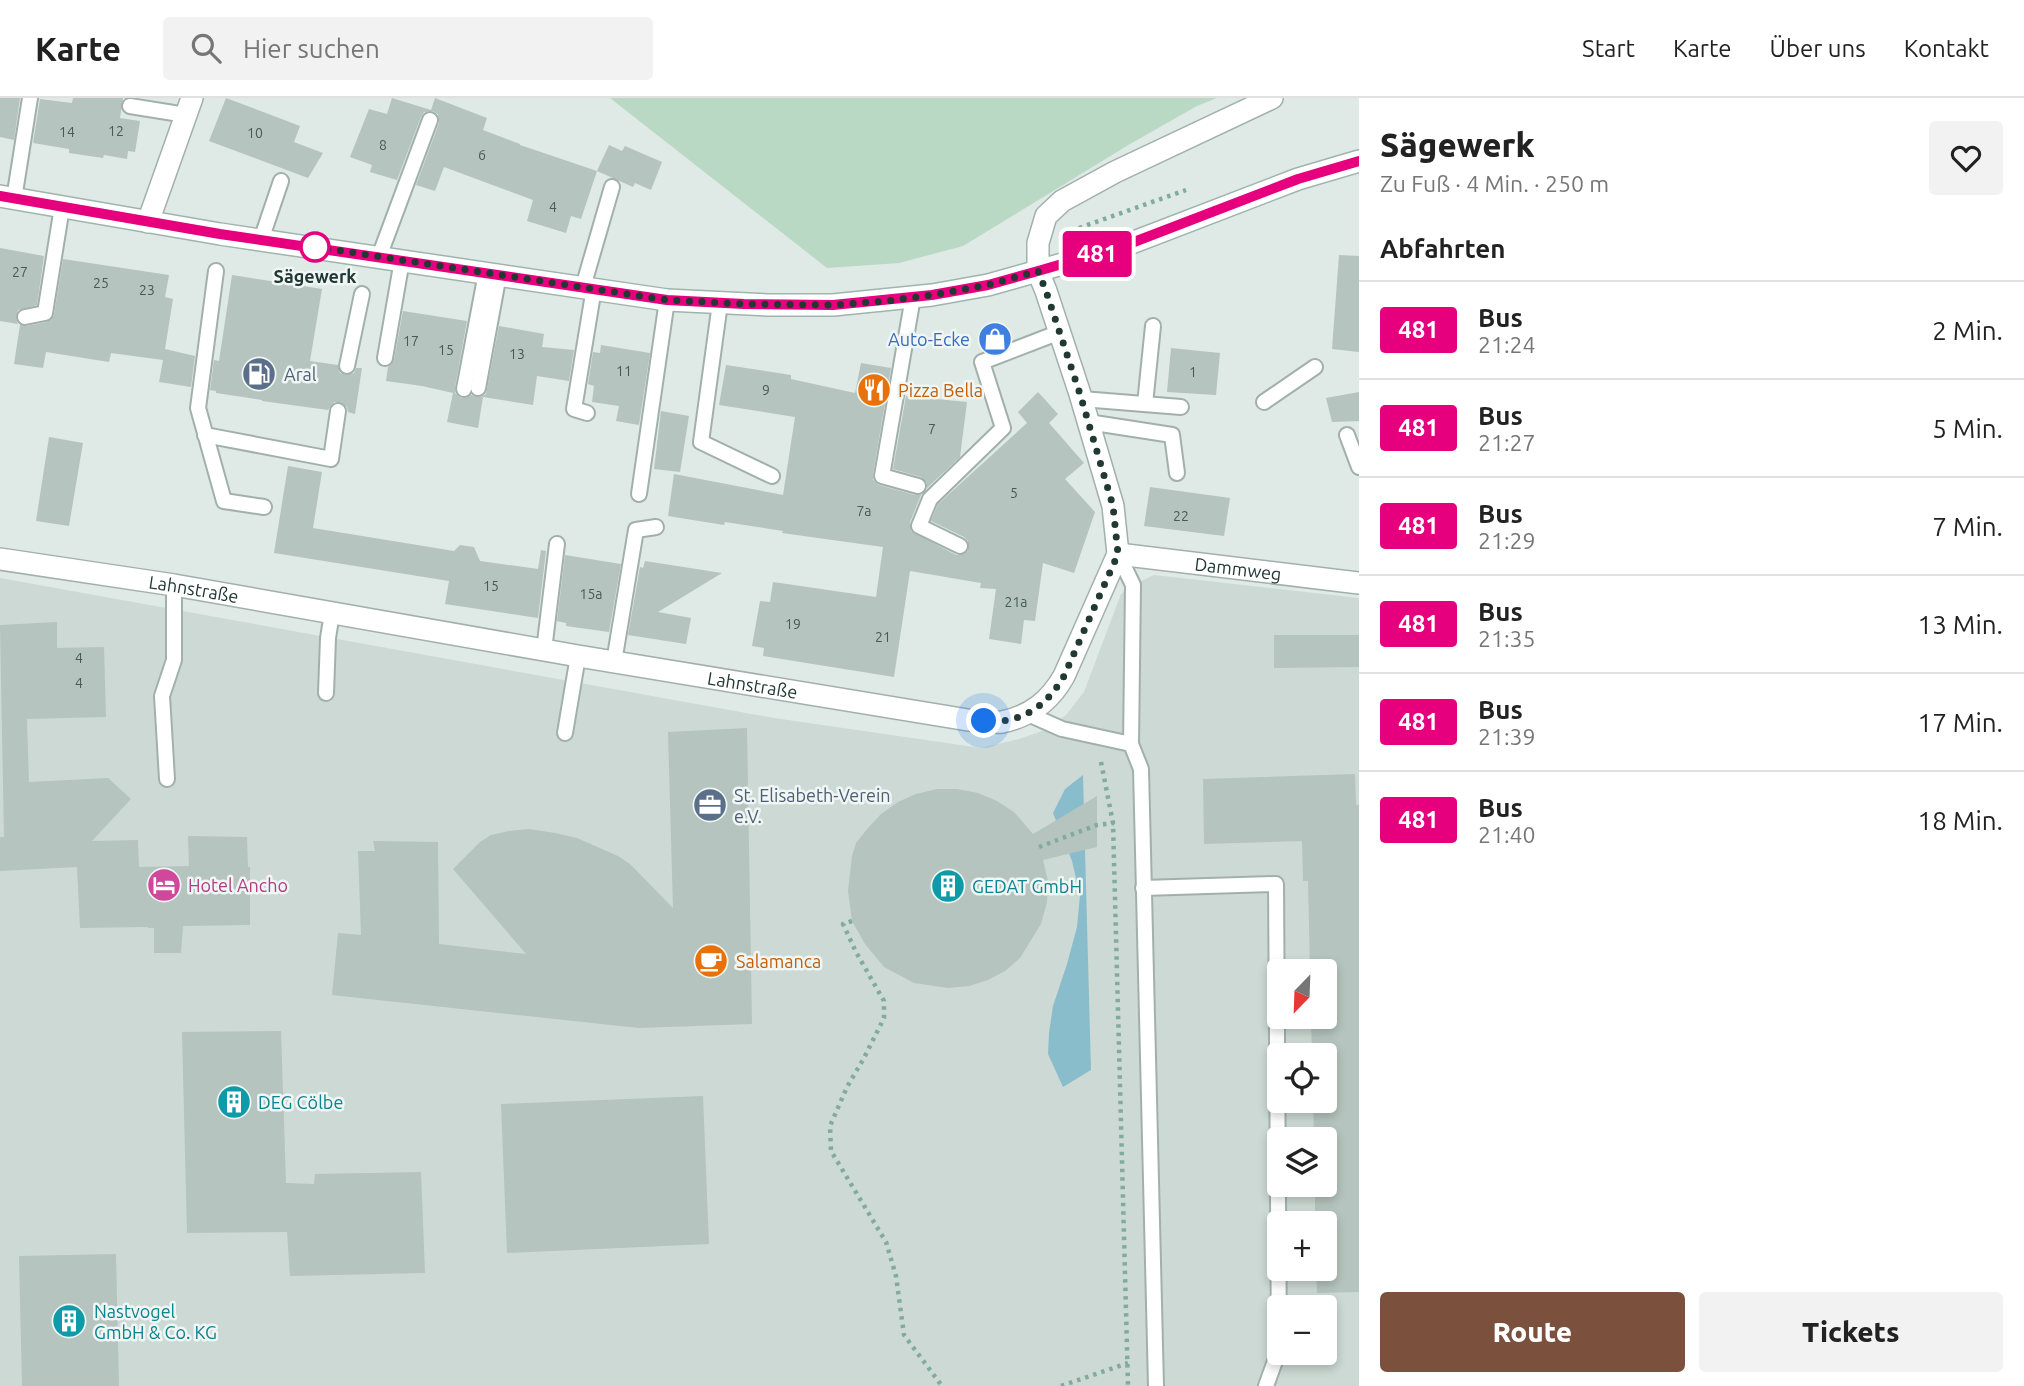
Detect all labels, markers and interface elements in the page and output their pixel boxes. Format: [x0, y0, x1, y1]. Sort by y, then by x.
search box [163, 17, 653, 80]
icon: search [187, 29, 225, 67]
text: Karte [35, 30, 121, 67]
text: Hier suchen [243, 34, 380, 63]
text: Start [1582, 35, 1635, 62]
text: Karte [1673, 35, 1732, 62]
text: Über uns [1770, 35, 1866, 62]
text: Kontakt [1904, 35, 1989, 62]
button: heart [1929, 121, 2003, 195]
house number: 12 [108, 123, 124, 139]
house number: 14 [59, 124, 75, 140]
house number: 10 [247, 125, 263, 141]
text: Sägewerk [1380, 126, 1535, 163]
house number: 8 [379, 137, 387, 153]
house number: 6 [478, 147, 486, 163]
text: Zu Fuß · 4 Min. · 250 m [1380, 171, 1609, 196]
house number: 4 [549, 199, 557, 215]
line badge: 481 [1057, 231, 1137, 277]
marker: Sägewerk [300, 232, 330, 262]
text: Abfahrten [1380, 234, 1505, 263]
text: 481 [1077, 240, 1117, 267]
house number: 27 [12, 264, 28, 280]
place label: Sägewerk [274, 266, 356, 286]
house number: 25 [93, 275, 109, 291]
house number: 23 [139, 282, 155, 298]
text: Bus [1478, 303, 1523, 332]
text: 481 [1398, 316, 1439, 343]
text: 2 Min. [1932, 316, 2003, 345]
shop icon: Auto-Ecke [976, 320, 1014, 358]
place label: Auto-Ecke [888, 329, 970, 349]
text: 21:24 [1478, 332, 1536, 357]
house number: 17 [403, 333, 419, 349]
house number: 15 [438, 342, 454, 358]
house number: 13 [509, 346, 525, 362]
fuel station icon: Aral [240, 355, 278, 393]
house number: 11 [616, 363, 632, 379]
place label: Aral [284, 364, 317, 384]
house number: 1 [1189, 364, 1197, 380]
restaurant icon: Pizza Bella [855, 371, 893, 409]
place label: Pizza Bella [898, 380, 983, 400]
house number: 9 [762, 382, 770, 398]
text: Bus [1478, 401, 1523, 430]
text: 481 [1398, 414, 1439, 441]
text: 5 Min. [1932, 414, 2003, 443]
house number: 7 [928, 421, 936, 437]
text: 21:27 [1478, 430, 1536, 455]
house number: 5 [1010, 485, 1018, 501]
text: Bus [1478, 499, 1523, 528]
house number: 7a [856, 503, 872, 519]
house number: 22 [1173, 508, 1189, 524]
text: 481 [1398, 512, 1439, 539]
text: 7 Min. [1932, 512, 2003, 541]
text: 21:29 [1478, 528, 1536, 553]
street label: Dammweg [1194, 553, 1283, 584]
street label: Lahnstraße [147, 571, 240, 606]
house number: 15 [483, 578, 499, 594]
house number: 15a [580, 586, 603, 602]
house number: 21a [1005, 594, 1028, 610]
text: Bus [1478, 597, 1523, 626]
text: 481 [1398, 610, 1439, 637]
text: 13 Min. [1918, 610, 2003, 639]
house number: 19 [785, 616, 801, 632]
text: 21:35 [1478, 626, 1536, 651]
house number: 21 [875, 629, 891, 645]
house number: 4 [75, 650, 83, 666]
street label: Lahnstraße [706, 667, 799, 702]
house number: 4 [75, 675, 83, 691]
text: Bus [1478, 695, 1523, 724]
your location [966, 703, 1001, 738]
text: 481 [1398, 708, 1439, 735]
text: 17 Min. [1918, 708, 2003, 737]
text: 21:39 [1478, 724, 1536, 749]
place label: St. Elisabeth-Verein e.V. [734, 785, 891, 826]
office icon: St. Elisabeth-Verein e.V. [691, 786, 729, 824]
text: Bus [1478, 793, 1523, 822]
text: 481 [1398, 806, 1439, 833]
text: 18 Min. [1918, 806, 2003, 835]
text: 21:40 [1478, 822, 1536, 847]
hotel icon: Hotel Ancho [145, 866, 183, 904]
building icon: GEDAT GmbH [929, 867, 967, 905]
place label: Hotel Ancho [188, 875, 288, 895]
place label: GEDAT GmbH [972, 876, 1082, 896]
cafe icon: Salamanca [692, 942, 730, 980]
place label: Salamanca [736, 951, 821, 971]
north arrow [1267, 959, 1337, 1029]
map controls [1267, 959, 1337, 1365]
button: locate [1267, 1043, 1337, 1113]
building icon: DEG Cölbe [215, 1083, 253, 1121]
place label: DEG Cölbe [258, 1092, 343, 1112]
button: layers [1267, 1127, 1337, 1197]
button: + [1267, 1211, 1337, 1281]
button: Route [1380, 1292, 1685, 1372]
button: Tickets [1699, 1292, 2003, 1372]
button: − [1267, 1295, 1337, 1365]
place label: Nastvogel GmbH & Co. KG [94, 1301, 217, 1342]
building icon: Nastvogel GmbH & Co. KG [50, 1302, 88, 1340]

